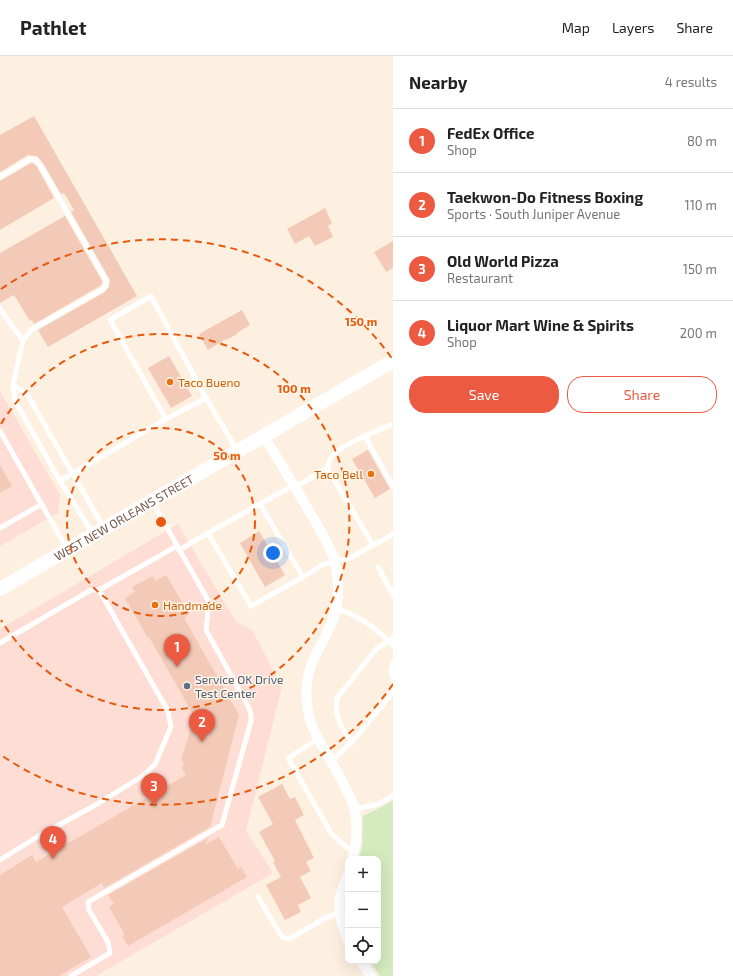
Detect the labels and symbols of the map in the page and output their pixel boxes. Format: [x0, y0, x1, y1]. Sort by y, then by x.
text: 150 m [345, 314, 377, 328]
place label: Taco Bueno [178, 375, 240, 389]
marker: Taco Bueno [165, 377, 175, 387]
text: 100 m [277, 381, 311, 395]
text: 50 m [213, 448, 241, 462]
place label: Taco Bell [314, 467, 363, 481]
marker: Taco Bell [366, 469, 376, 479]
street label: WEST NEW ORLEANS STREET [52, 471, 196, 563]
centre of rings [154, 515, 168, 529]
your location [263, 543, 283, 563]
place label: Handmade [163, 598, 222, 612]
marker: Handmade [150, 600, 160, 610]
pin: 1 [164, 634, 190, 667]
place label: Service OK Drive Test Center [195, 672, 283, 700]
marker: Service OK Drive Test Center [182, 681, 192, 691]
pin: 2 [189, 709, 215, 742]
pin: 3 [141, 773, 167, 806]
pin: 4 [40, 826, 66, 859]

